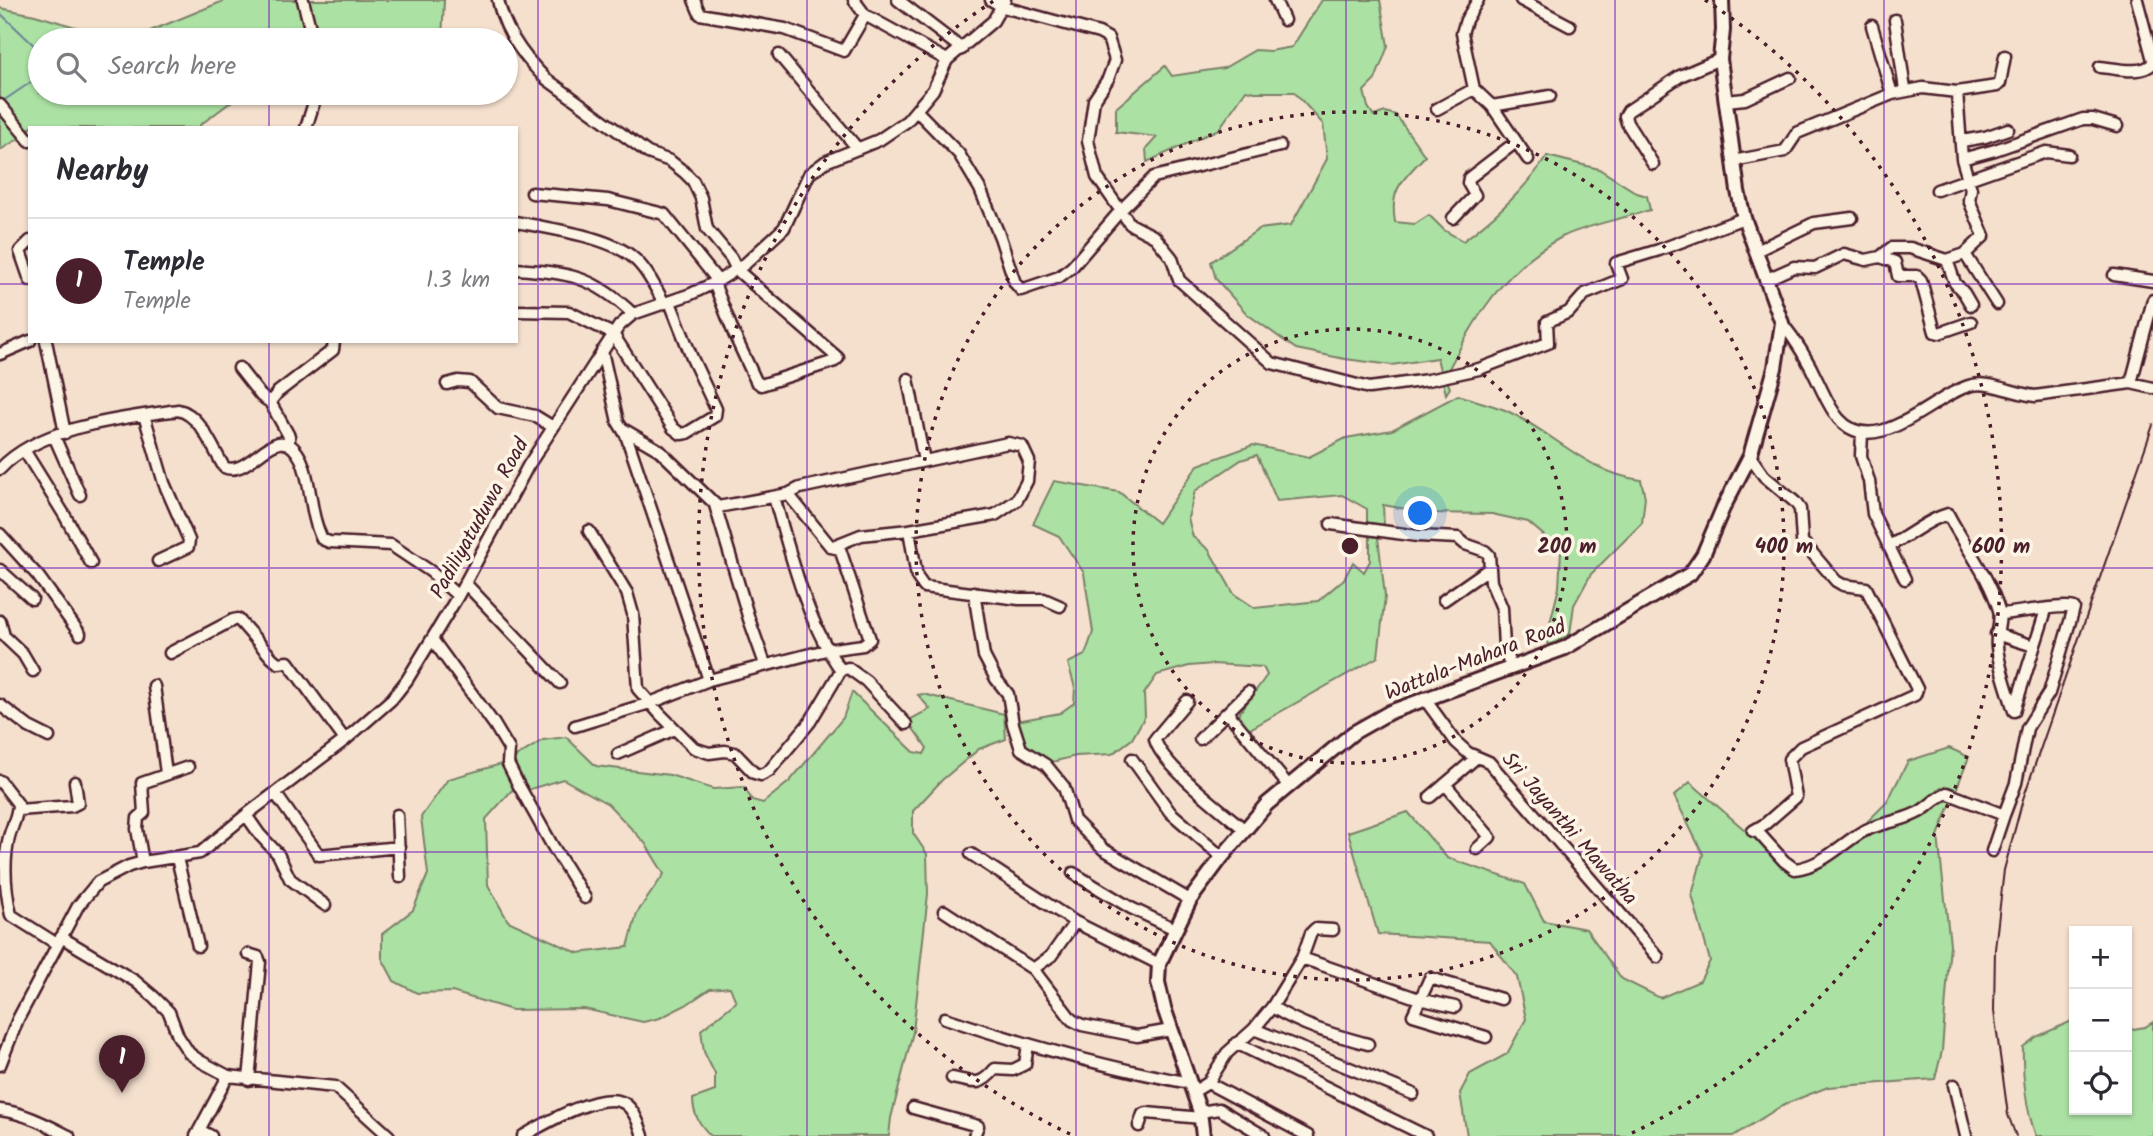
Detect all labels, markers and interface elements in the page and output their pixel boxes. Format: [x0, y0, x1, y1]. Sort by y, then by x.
search box [28, 28, 518, 105]
text: Search here [108, 46, 236, 88]
icon: search [52, 48, 90, 86]
text: Nearby [56, 148, 148, 196]
text: Temple [123, 242, 205, 284]
text: 1 [76, 263, 82, 299]
text: 1.3 km [426, 263, 490, 299]
text: Temple [123, 284, 191, 320]
street label: Padiliyatuduwa Road [422, 432, 539, 605]
your location [1403, 496, 1437, 530]
text: 200 m [1537, 531, 1597, 564]
text: 400 m [1755, 531, 1813, 564]
text: 600 m [1972, 531, 2030, 564]
centre of rings [1338, 534, 1362, 558]
street label: Wattala-Mahara Road [1380, 610, 1571, 710]
street label: Sri Jayanthi Mawatha [1493, 745, 1645, 913]
map controls [2069, 926, 2132, 1115]
button: + [2069, 926, 2132, 989]
button: − [2069, 989, 2132, 1052]
pin: 1 [99, 1035, 145, 1093]
button: locate [2069, 1052, 2132, 1115]

